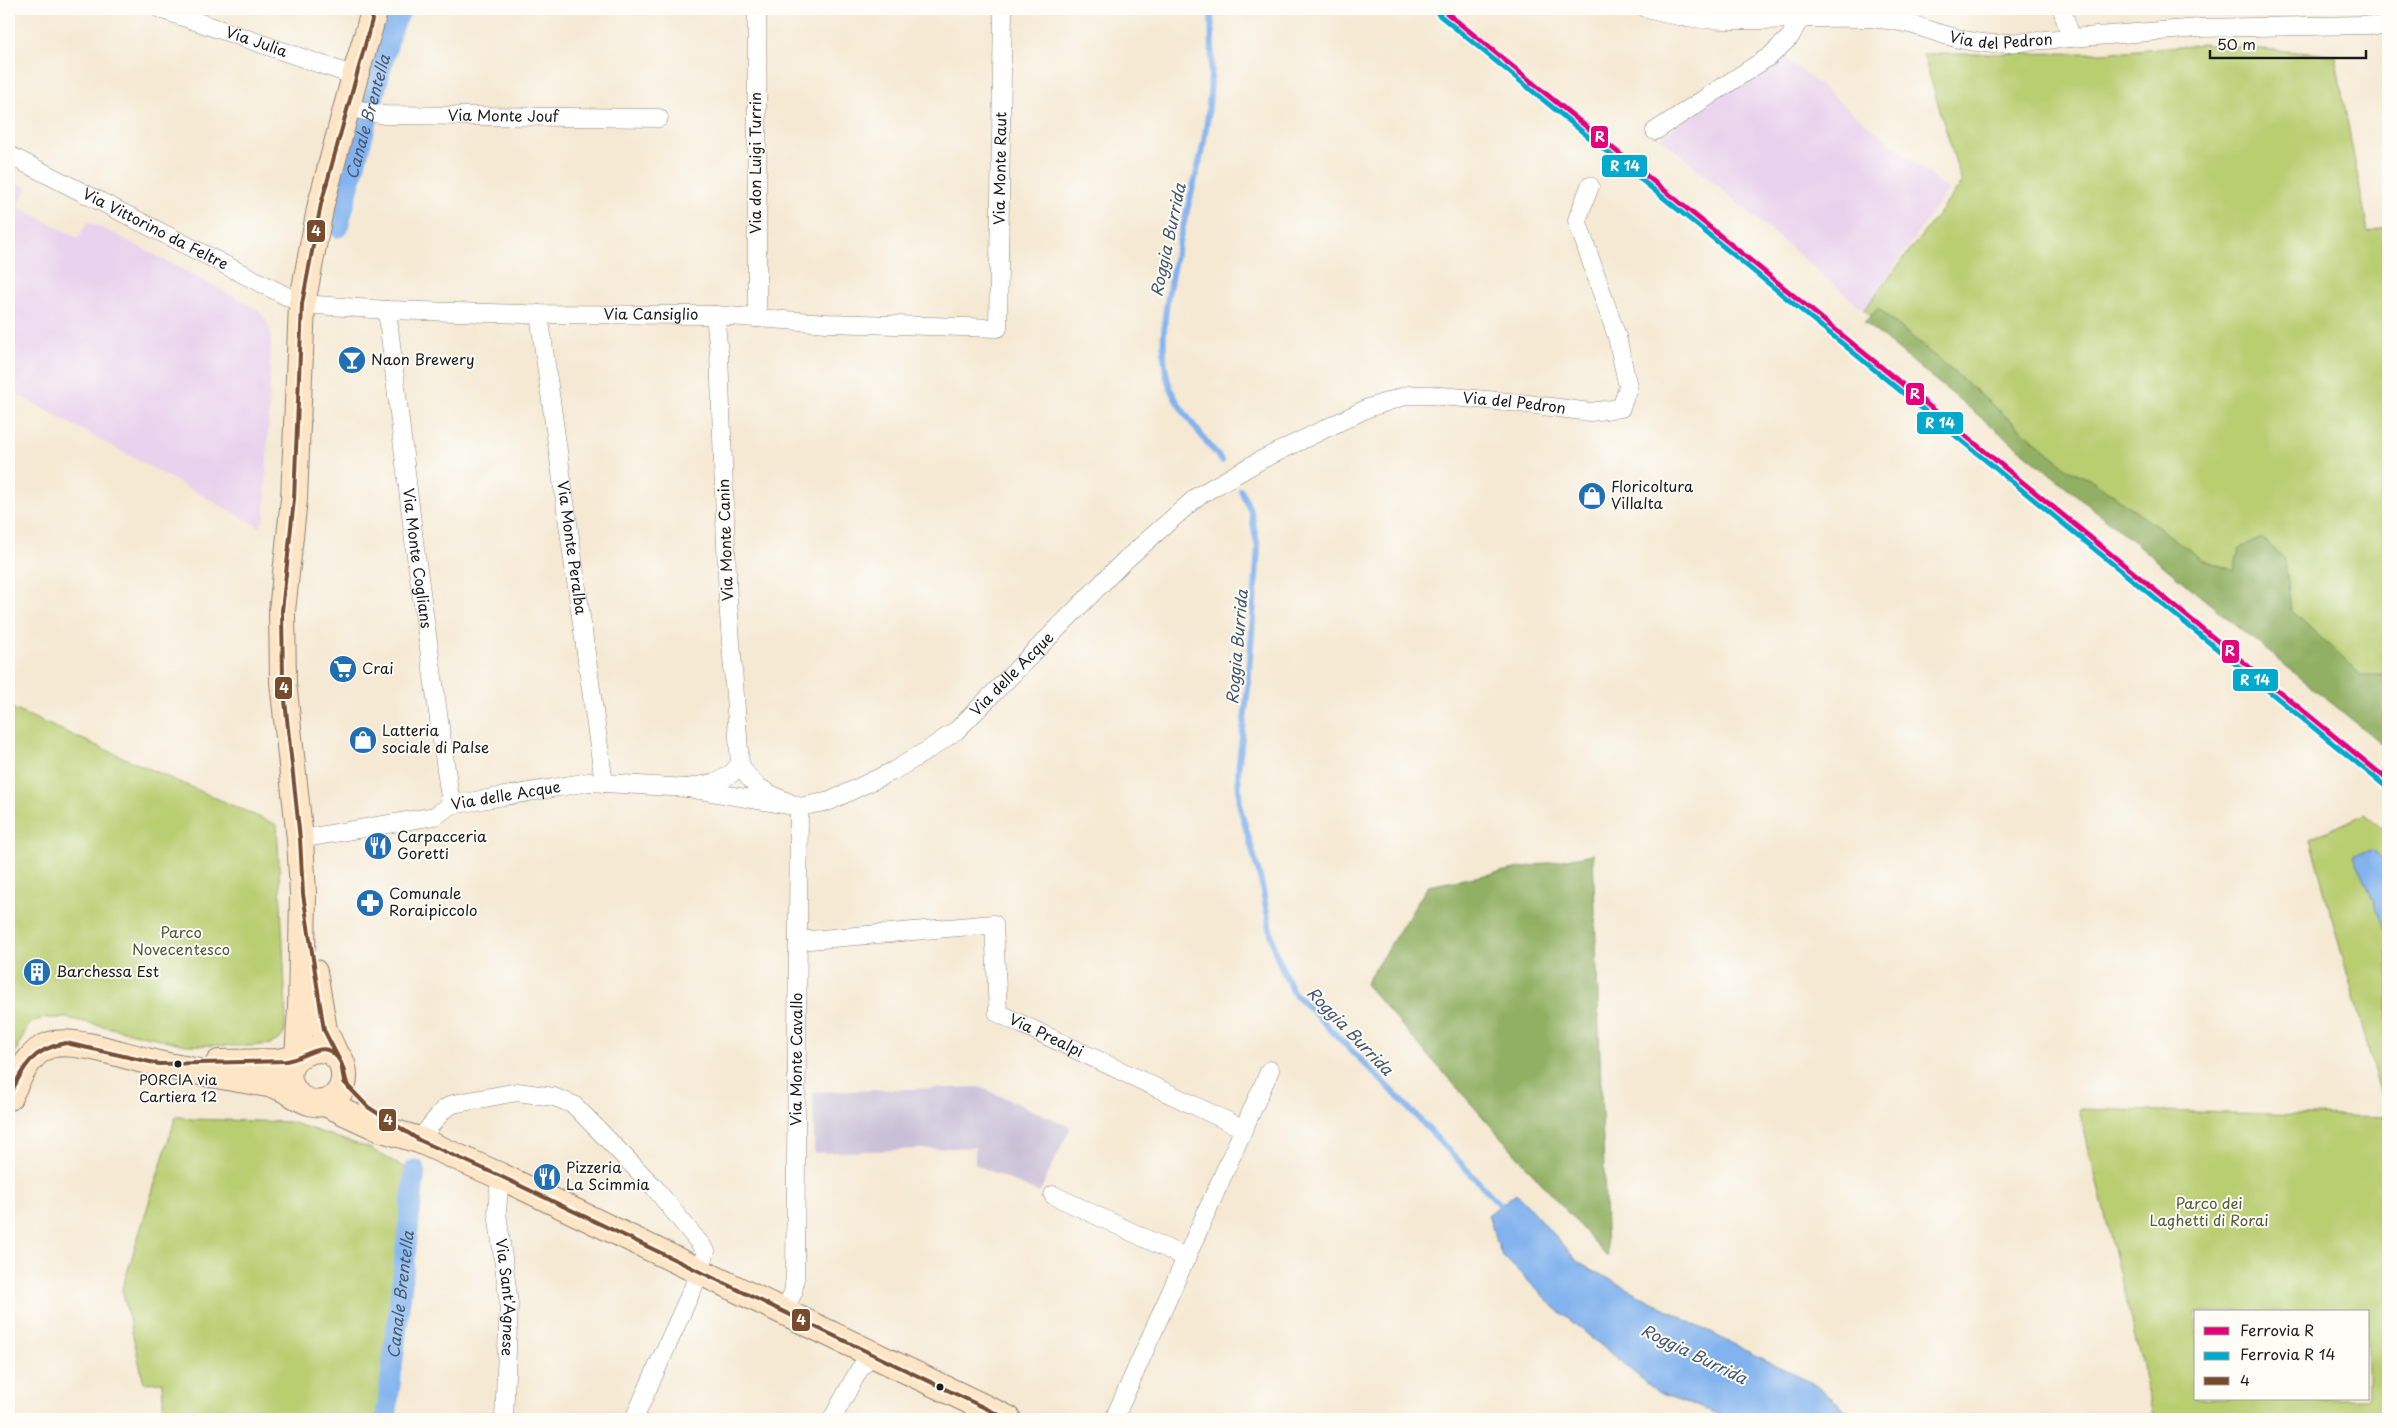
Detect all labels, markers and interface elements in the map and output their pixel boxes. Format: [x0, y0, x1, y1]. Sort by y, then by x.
street label: Via Julia [223, 19, 291, 62]
street label: Via del Pedron [1947, 24, 2053, 54]
scale bar [2210, 28, 2366, 60]
text: 50 m [2217, 32, 2256, 55]
water label: Canale Brentella [338, 51, 395, 182]
street label: Via don Luigi Turrin [743, 92, 766, 234]
street label: Via Monte Jouf [448, 103, 560, 127]
street label: Via Monte Raut [987, 112, 1011, 225]
line badge: R [1590, 125, 1609, 149]
text: R [1595, 126, 1605, 147]
line badge: R 14 [1601, 154, 1648, 178]
text: R 14 [1610, 155, 1640, 176]
water label: Roggia Burrida [1143, 180, 1191, 299]
street label: Via Vittorino da Feltre [79, 181, 233, 275]
line badge: 4 [306, 219, 326, 243]
text: 4 [311, 220, 321, 241]
street label: Via Cansiglio [604, 301, 698, 325]
bar icon: Naon Brewery [337, 345, 367, 375]
place label: Naon Brewery [371, 347, 475, 370]
line badge: R [1905, 382, 1925, 406]
text: R [1910, 383, 1920, 404]
street label: Via del Pedron [1462, 385, 1567, 419]
line badge: R 14 [1916, 411, 1964, 435]
text: R 14 [1925, 412, 1955, 433]
place label: Floricoltura Villalta [1611, 474, 1694, 514]
street label: Via Monte Canin [711, 478, 738, 602]
street label: Via Monte Peralba [552, 479, 594, 617]
shop icon: Floricoltura Villalta [1577, 481, 1607, 511]
street label: Via Monte Coglians [398, 487, 439, 630]
water label: Roggia Burrida [1219, 588, 1253, 705]
street label: Via delle Acque [964, 626, 1058, 721]
line badge: R [2221, 639, 2240, 664]
text: R [2225, 640, 2235, 661]
supermarket icon: Crai [328, 654, 358, 684]
place label: Crai [362, 656, 394, 679]
line badge: R 14 [2232, 668, 2279, 692]
text: R 14 [2240, 669, 2270, 690]
line badge: 4 [274, 676, 293, 700]
text: 4 [279, 677, 289, 698]
place label: Latteria sociale di Palse [382, 718, 489, 758]
shop icon: Latteria sociale di Palse [348, 725, 378, 755]
street label: Via delle Acque [449, 774, 562, 815]
place label: Carpacceria Goretti [397, 824, 487, 864]
restaurant icon: Carpacceria Goretti [363, 831, 393, 861]
place label: Comunale Roraipiccolo [389, 881, 478, 921]
pharmacy icon: Comunale Roraipiccolo [355, 888, 385, 918]
park label: Parco Novecentesco [132, 920, 230, 960]
building icon: Barchessa Est [22, 957, 52, 987]
place label: Barchessa Est [56, 959, 159, 982]
water label: Roggia Burrida [1302, 981, 1400, 1081]
street label: Via Monte Cavallo [783, 992, 807, 1126]
street label: Via Prealpi [1006, 1007, 1088, 1062]
marker: PORCIA via Cartiera 12 [173, 1059, 183, 1069]
place label: PORCIA via Cartiera 12 [139, 1069, 217, 1107]
line badge: 4 [378, 1108, 397, 1132]
text: 4 [383, 1109, 393, 1130]
place label: Pizzeria La Scimmia [566, 1155, 650, 1195]
restaurant icon: Pizzeria La Scimmia [532, 1162, 562, 1192]
park label: Parco dei Laghetti di Rorai [2150, 1191, 2268, 1231]
water label: Canale Brentella [380, 1229, 419, 1360]
street label: Via Sant'Agnese [491, 1237, 522, 1357]
line badge: 4 [791, 1308, 811, 1332]
text: 4 [796, 1309, 806, 1330]
legend [2194, 1310, 2370, 1400]
water label: Roggia Burrida [1637, 1317, 1752, 1390]
text: Ferrovia R [2240, 1318, 2314, 1341]
text: Ferrovia R 14 [2240, 1342, 2335, 1365]
text: 4 [2240, 1368, 2250, 1391]
unlabelled marker [935, 1382, 945, 1392]

